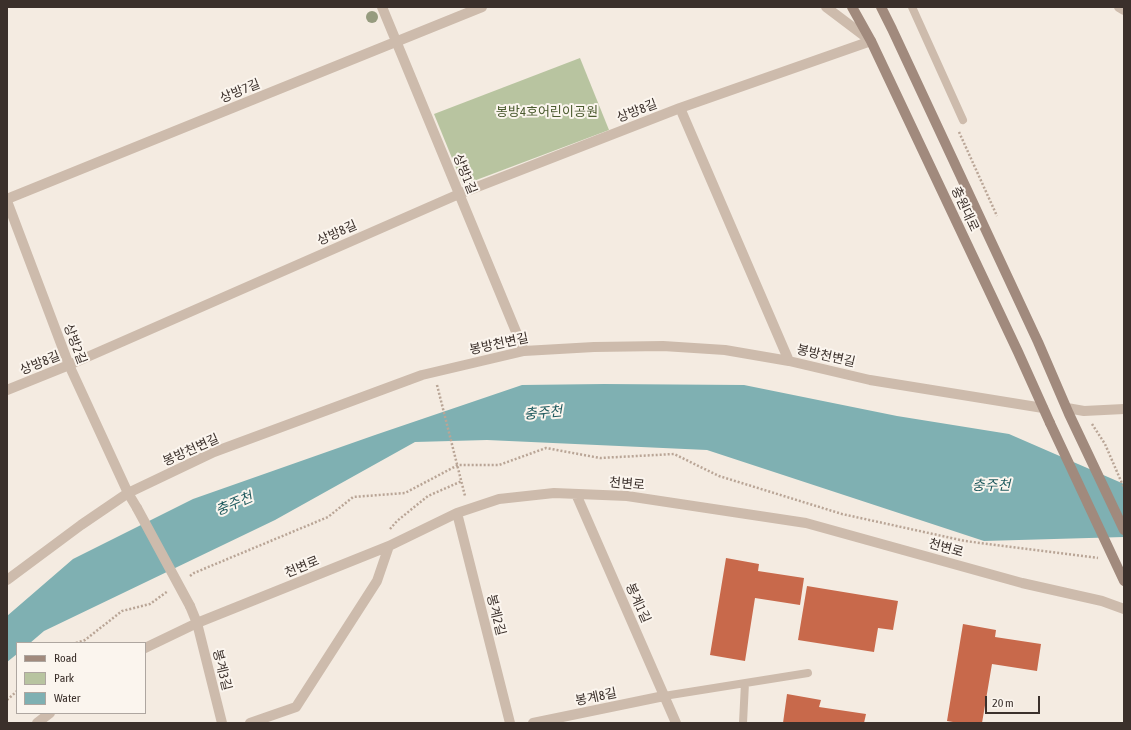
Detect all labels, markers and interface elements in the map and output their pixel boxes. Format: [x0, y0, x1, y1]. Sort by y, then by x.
street label: 상방7길 [218, 76, 262, 106]
street label: 상방8길 [615, 96, 659, 126]
park label: 봉방4호어린이공원 [496, 104, 598, 120]
street label: 상방1길 [450, 152, 480, 196]
street label: 충원대로 [948, 184, 982, 234]
street label: 상방8길 [315, 217, 359, 249]
street label: 상방2길 [60, 322, 90, 366]
street label: 봉방천변길 [468, 330, 530, 358]
street label: 봉방천변길 [795, 342, 857, 370]
street label: 상방8길 [18, 348, 62, 378]
water label: 충주천 [523, 403, 563, 423]
street label: 봉방천변길 [161, 431, 221, 469]
street label: 천변로 [608, 475, 646, 493]
water label: 충주천 [972, 478, 1010, 494]
water label: 충주천 [213, 489, 255, 519]
street label: 천변로 [927, 536, 965, 560]
street label: 천변로 [282, 553, 322, 581]
street label: 봉계1길 [622, 581, 654, 625]
street label: 봉계2길 [483, 593, 509, 637]
legend [16, 642, 146, 714]
street label: 봉계3길 [209, 648, 235, 692]
text: Road [54, 651, 77, 665]
text: Park [54, 671, 74, 685]
street label: 봉계8길 [574, 685, 618, 709]
scale bar [987, 688, 1042, 714]
text: Water [54, 691, 80, 705]
text: 20 m [992, 696, 1014, 710]

